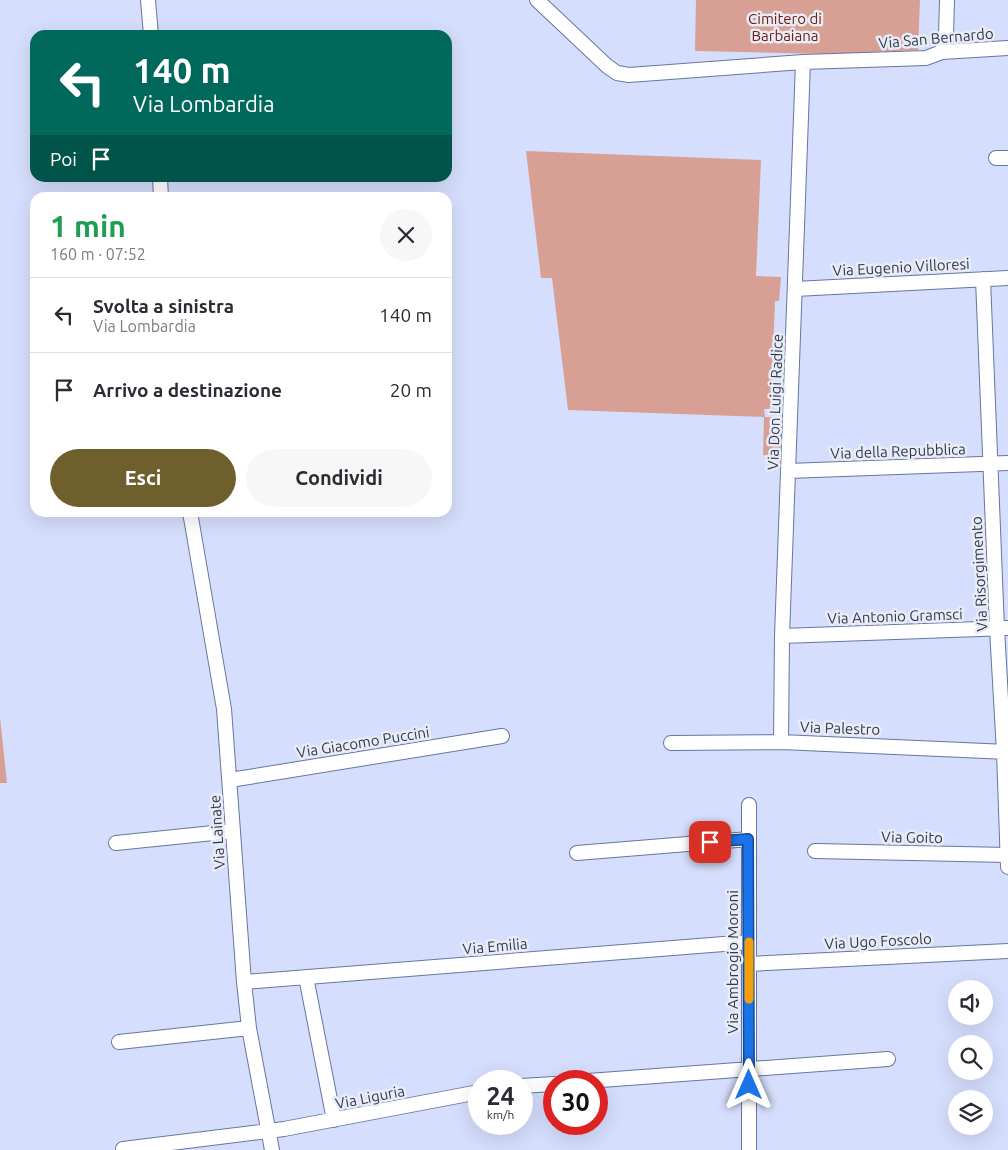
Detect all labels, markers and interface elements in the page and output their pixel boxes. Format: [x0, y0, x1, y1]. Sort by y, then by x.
park label: Cimitero di Barbaiana [748, 10, 822, 44]
street label: Via San Bernardo [878, 25, 994, 51]
icon: left [50, 50, 115, 115]
text: 140 m [133, 50, 231, 90]
text: Via Lombardia [133, 91, 274, 116]
icon: arrive [87, 145, 115, 173]
text: Poi [50, 148, 77, 170]
text: 1 min [50, 209, 126, 243]
button: close [380, 209, 432, 261]
text: 160 m · 07:52 [50, 245, 146, 263]
street label: Via Eugenio Villoresi [832, 255, 970, 279]
text: Svolta a sinistra [93, 295, 234, 317]
icon: left [50, 301, 78, 329]
text: 140 m [379, 304, 432, 326]
text: Via Lombardia [93, 317, 196, 335]
street label: Via Don Luigi Radice [764, 334, 786, 470]
icon: arrive [50, 376, 78, 404]
text: Arrivo a destinazione [93, 379, 282, 401]
text: 20 m [390, 379, 432, 401]
street label: Via della Repubblica [830, 440, 966, 462]
button: Esci [50, 449, 236, 507]
button: Condividi [246, 449, 432, 507]
street label: Via Risorgimento [967, 516, 991, 632]
street label: Via Antonio Gramsci [827, 605, 963, 627]
street label: Via Palestro [800, 718, 880, 738]
street label: Via Giacomo Puccini [295, 723, 431, 761]
street label: Via Lainate [206, 794, 228, 870]
pin [689, 821, 731, 863]
icon: arrive [696, 828, 724, 856]
street label: Via Goito [881, 828, 943, 846]
street label: Via Ambrogio Moroni [724, 890, 741, 1034]
street label: Via Ugo Foscolo [824, 930, 932, 952]
street label: Via Emilia [462, 935, 528, 957]
map controls [948, 980, 993, 1135]
button: sound [948, 980, 993, 1025]
button: search [948, 1035, 993, 1080]
position arrow [722, 1058, 774, 1110]
speed limit sign: 30 [543, 1070, 608, 1135]
street label: Via Liguria [334, 1082, 406, 1112]
text: 24 [486, 1082, 515, 1110]
button: layers [948, 1090, 993, 1135]
text: km/h [487, 1108, 514, 1121]

